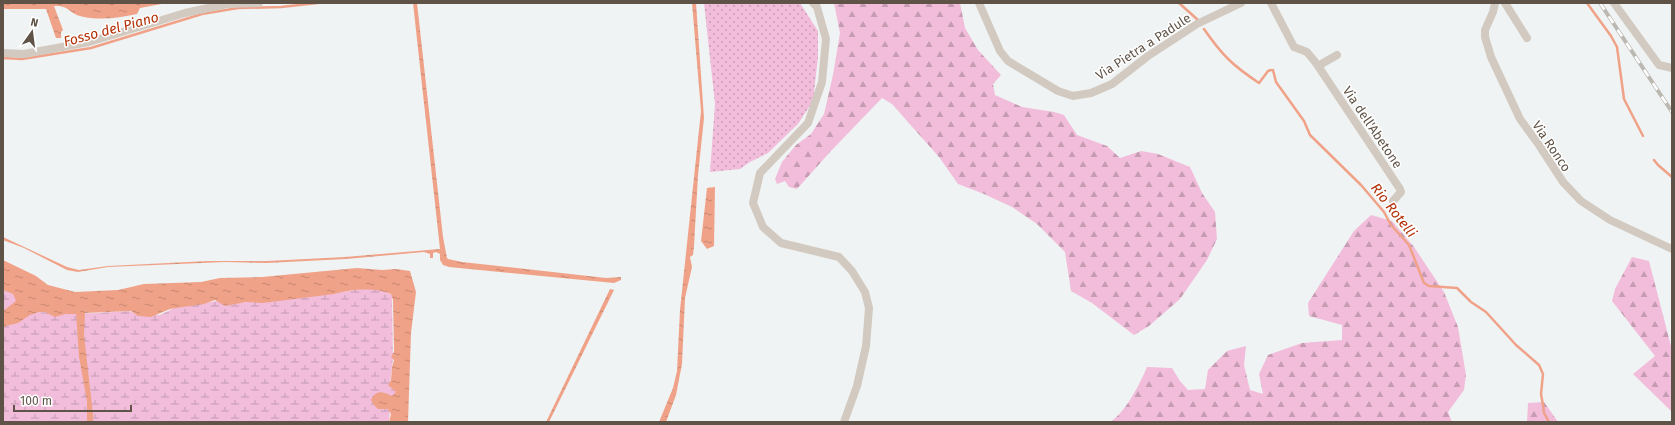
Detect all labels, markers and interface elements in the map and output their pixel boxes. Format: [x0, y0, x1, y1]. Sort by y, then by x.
water label: Fosso del Piano [62, 9, 161, 50]
street label: Via Pietra a Padule [1093, 10, 1194, 83]
north arrow [12, 12, 52, 52]
text: N [29, 16, 39, 30]
street label: Via dell'Abetone [1340, 84, 1405, 171]
street label: Via Ronco [1529, 118, 1574, 174]
water label: Rio Rotelli [1367, 180, 1420, 241]
scale bar [14, 387, 131, 413]
text: 100 m [20, 394, 52, 408]

